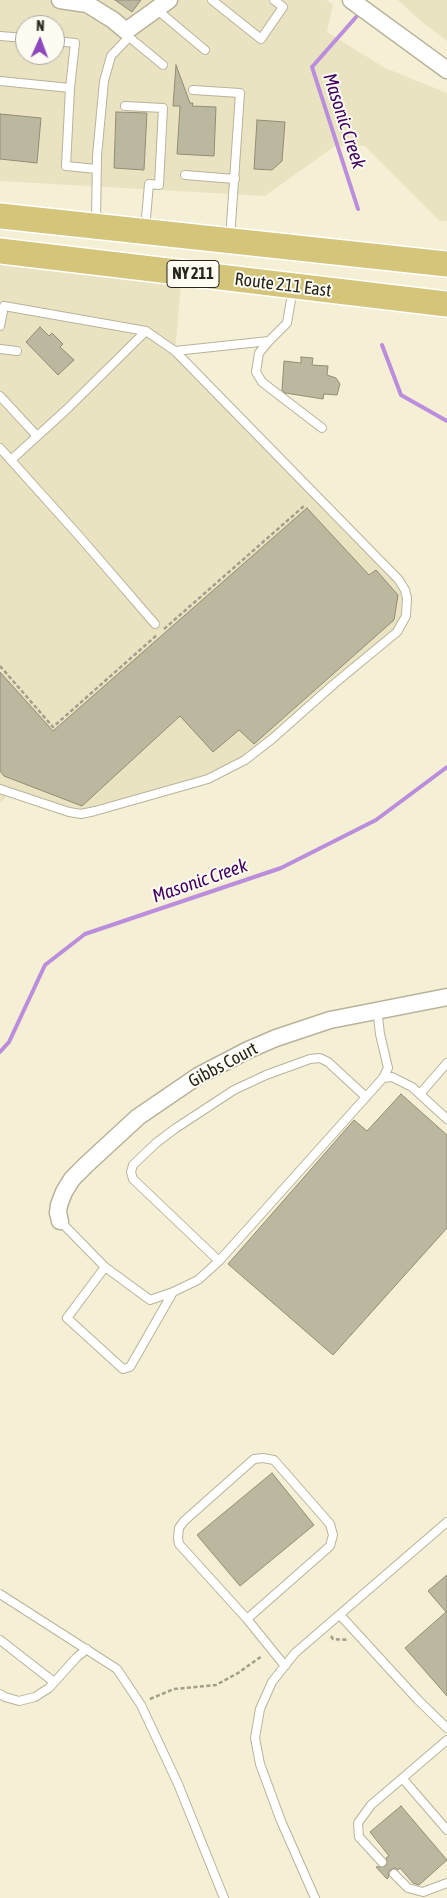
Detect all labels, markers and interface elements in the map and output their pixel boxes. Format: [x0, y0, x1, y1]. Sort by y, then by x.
north arrow [15, 15, 65, 65]
text: N [36, 18, 45, 34]
water label: Masonic Creek [318, 70, 370, 172]
road number: NY 211 [167, 260, 219, 288]
street label: Route 211 East [233, 268, 333, 302]
water label: Masonic Creek [149, 854, 251, 908]
street label: Gibbs Court [185, 1038, 261, 1092]

